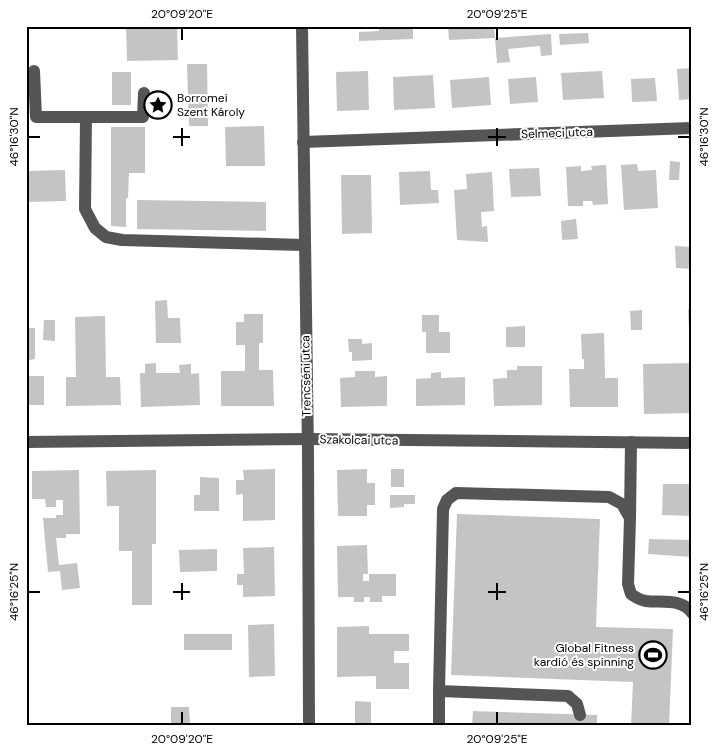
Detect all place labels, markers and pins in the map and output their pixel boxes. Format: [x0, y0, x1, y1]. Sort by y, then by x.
place icon: Borromei Szent Károly [143, 90, 173, 120]
place label: Borromei Szent Károly [177, 90, 245, 120]
place label: Global Fitness kardió és spinning [534, 640, 634, 670]
sports icon: Global Fitness kardió és spinning [638, 640, 668, 670]

